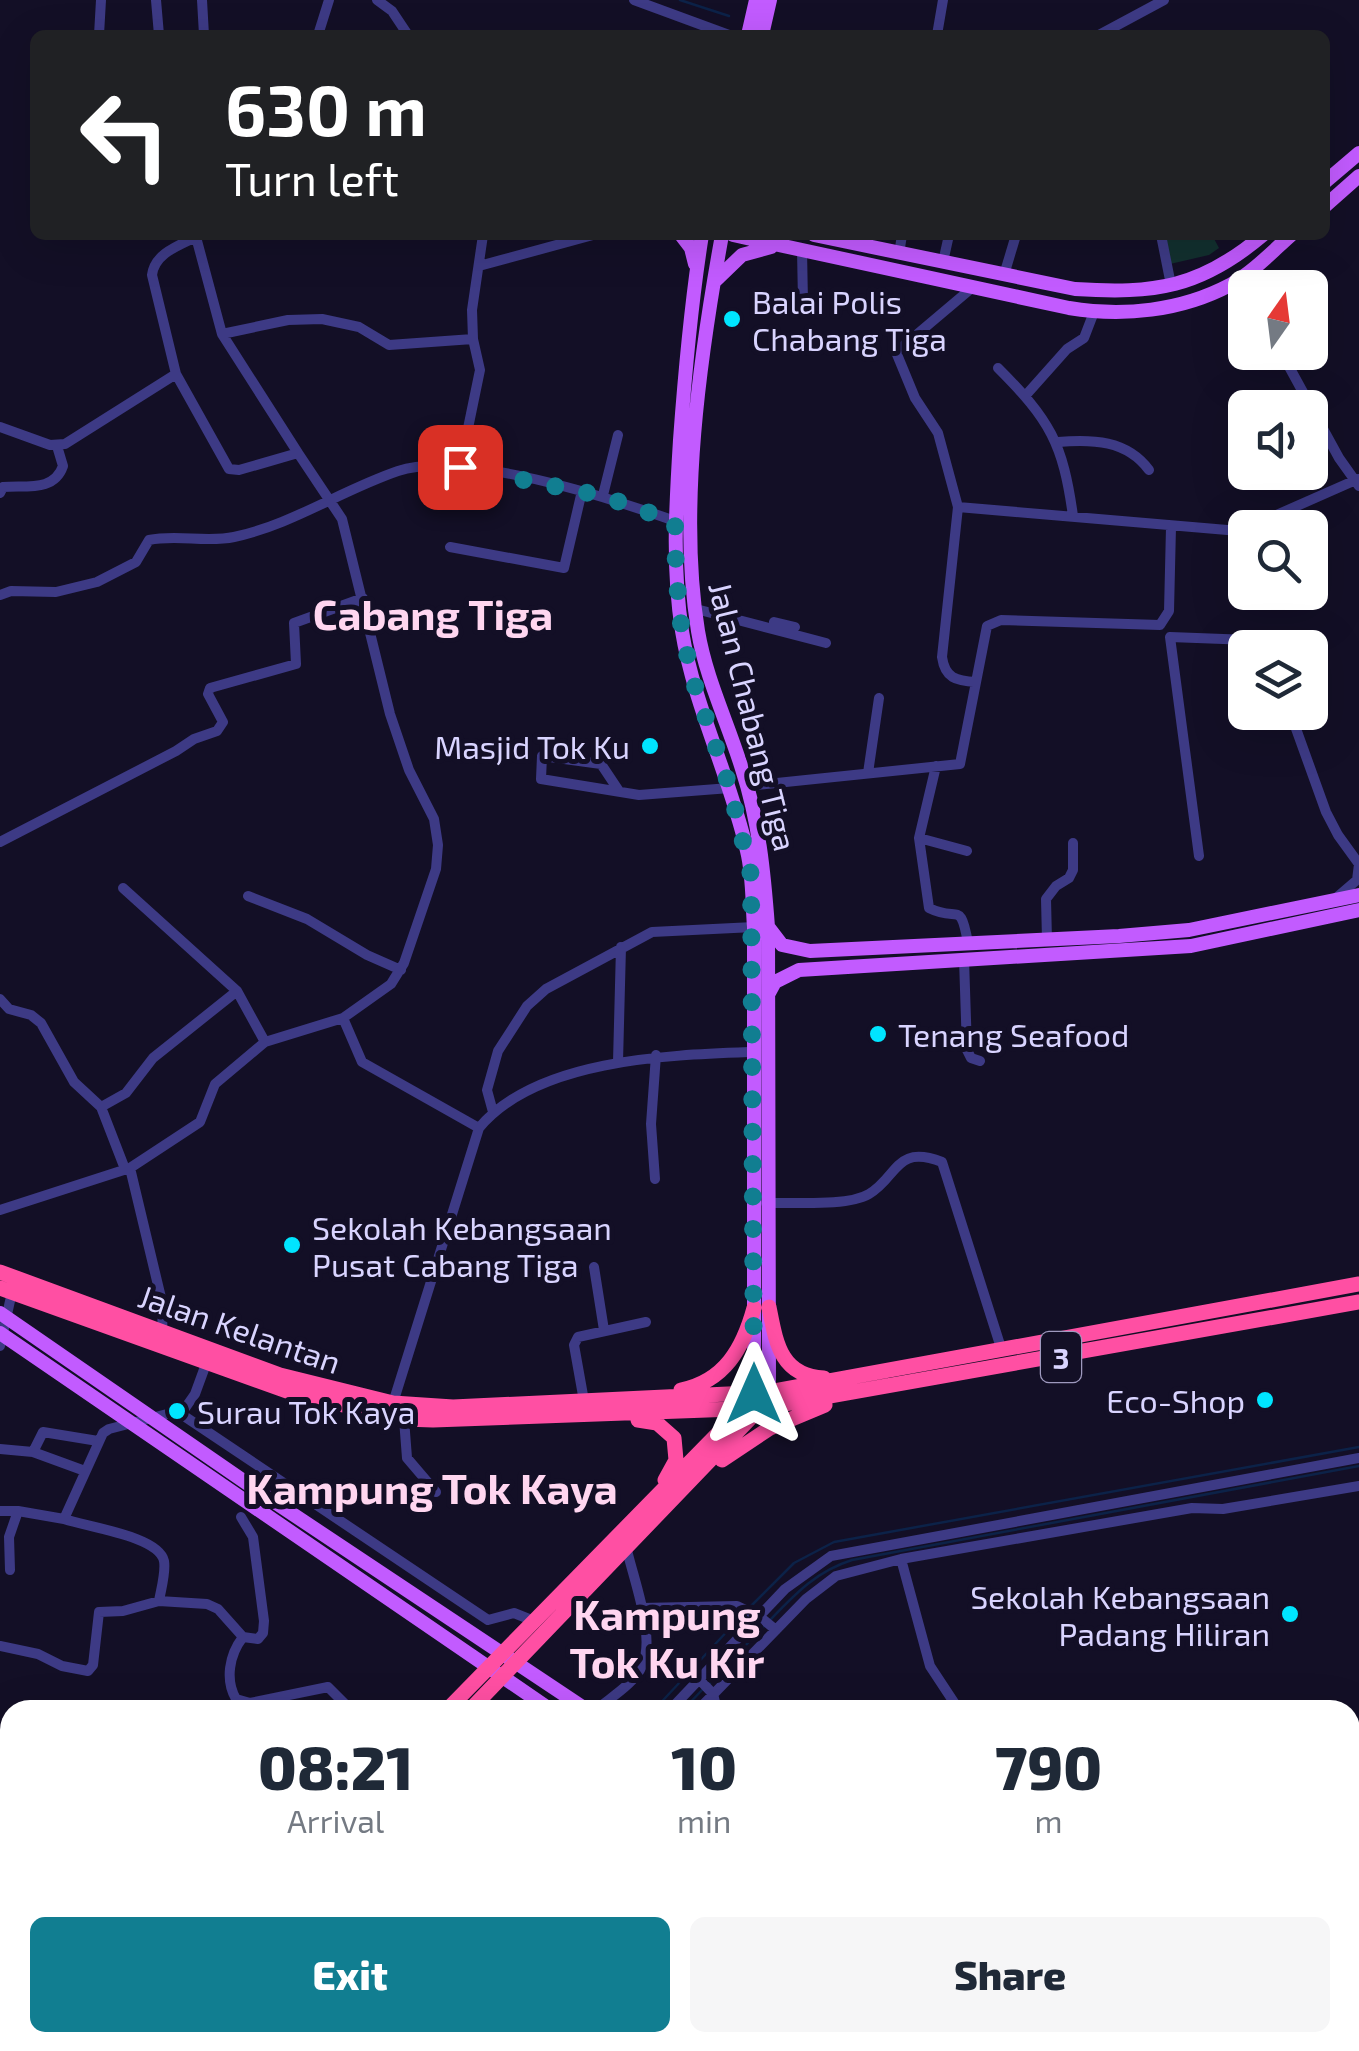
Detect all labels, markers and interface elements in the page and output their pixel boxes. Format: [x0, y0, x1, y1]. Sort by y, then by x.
text: 630 m [225, 66, 427, 150]
icon: left [60, 70, 190, 200]
text: Turn left [225, 151, 399, 205]
north arrow [1228, 270, 1328, 370]
map controls [1228, 270, 1328, 730]
place label: Balai Polis Chabang Tiga [752, 282, 947, 357]
marker: Balai Polis Chabang Tiga [721, 308, 743, 330]
button: sound [1228, 390, 1328, 490]
pin [418, 425, 503, 510]
icon: arrive [433, 440, 488, 495]
button: search [1228, 510, 1328, 610]
street label: Jalan Chabang Tiga [702, 577, 806, 855]
district label: Cabang Tiga [313, 588, 553, 638]
button: layers [1228, 630, 1328, 730]
place label: Masjid Tok Ku [434, 727, 630, 766]
marker: Masjid Tok Ku [639, 735, 661, 757]
place label: Tenang Seafood [898, 1015, 1129, 1053]
marker: Tenang Seafood [867, 1023, 889, 1045]
place label: Sekolah Kebangsaan Pusat Cabang Tiga [312, 1208, 612, 1283]
marker: Sekolah Kebangsaan Pusat Cabang Tiga [281, 1234, 303, 1256]
street label: Jalan Kelantan [134, 1276, 346, 1380]
road number: 3 [1041, 1332, 1081, 1382]
position arrow [702, 1342, 806, 1446]
place label: Eco-Shop [1106, 1381, 1245, 1419]
marker: Eco-Shop [1254, 1389, 1276, 1411]
place label: Surau Tok Kaya [197, 1392, 415, 1430]
marker: Surau Tok Kaya [166, 1400, 188, 1422]
district label: Kampung Tok Kaya [246, 1462, 618, 1513]
place label: Sekolah Kebangsaan Padang Hiliran [970, 1577, 1270, 1652]
district label: Kampung Tok Ku Kir [570, 1588, 764, 1686]
marker: Sekolah Kebangsaan Padang Hiliran [1279, 1603, 1301, 1625]
text: 08:21 [258, 1730, 413, 1802]
text: 10 [671, 1730, 737, 1802]
text: 790 [995, 1730, 1102, 1802]
text: Arrival [287, 1801, 384, 1839]
text: min [677, 1801, 731, 1839]
text: m [1035, 1801, 1063, 1839]
button: Exit [30, 1917, 670, 2032]
button: Share [690, 1917, 1330, 2032]

